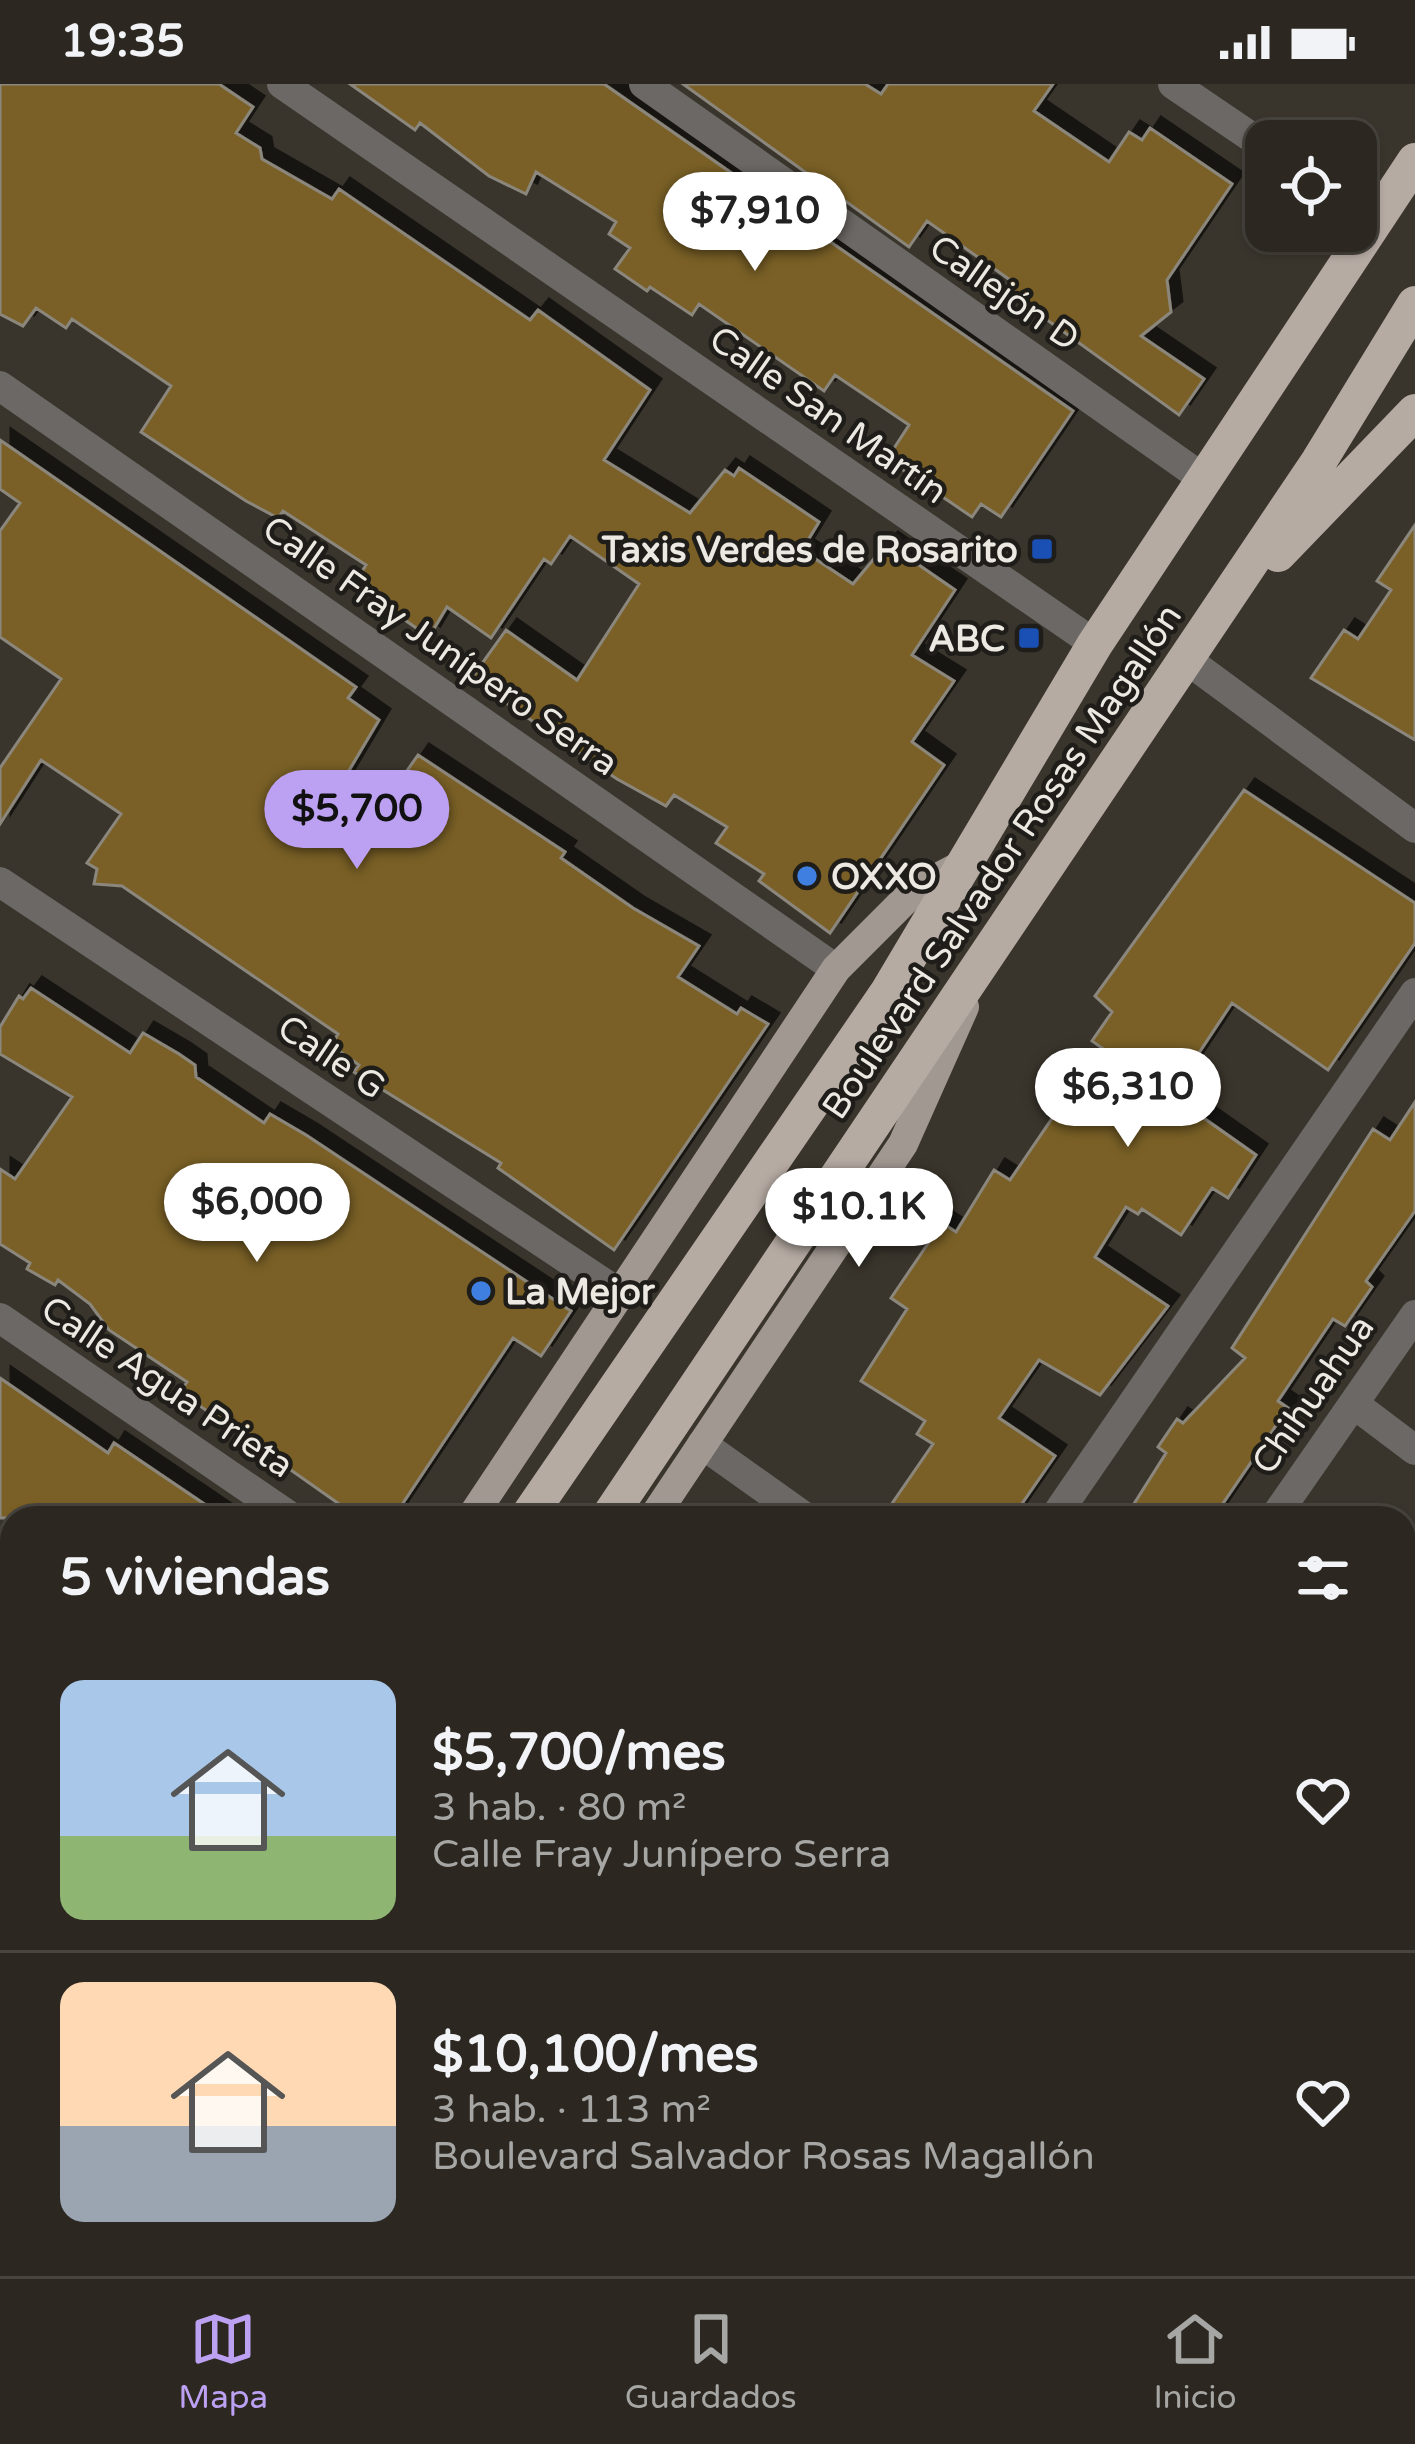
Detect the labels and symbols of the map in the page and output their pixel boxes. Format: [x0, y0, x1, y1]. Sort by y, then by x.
pin: $7,910 [657, 172, 853, 274]
street label: Callejón D [921, 226, 1087, 360]
street label: Calle San Martín [701, 317, 955, 513]
street label: Calle Fray Junípero Serra [254, 507, 626, 785]
place label: Taxis Verdes de Rosarito [601, 529, 1018, 572]
marker: Taxis Verdes de Rosarito [1029, 536, 1055, 562]
street label: Boulevard Salvador Rosas Magallón [813, 596, 1191, 1127]
place label: ABC [928, 618, 1005, 661]
marker: ABC [1016, 625, 1042, 651]
pin: $5,700 [259, 770, 455, 872]
place label: OXXO [831, 856, 937, 899]
marker: OXXO [794, 863, 820, 889]
street label: Calle G [269, 1006, 393, 1109]
pin: $6,310 [1030, 1048, 1226, 1150]
pin: $6,000 [159, 1163, 355, 1265]
pin: $10.1K [761, 1168, 957, 1270]
place label: La Mejor [505, 1271, 656, 1314]
marker: La Mejor [468, 1278, 494, 1304]
street label: Calle Agua Prieta [33, 1287, 301, 1487]
street label: Chihuahua [1243, 1307, 1384, 1482]

